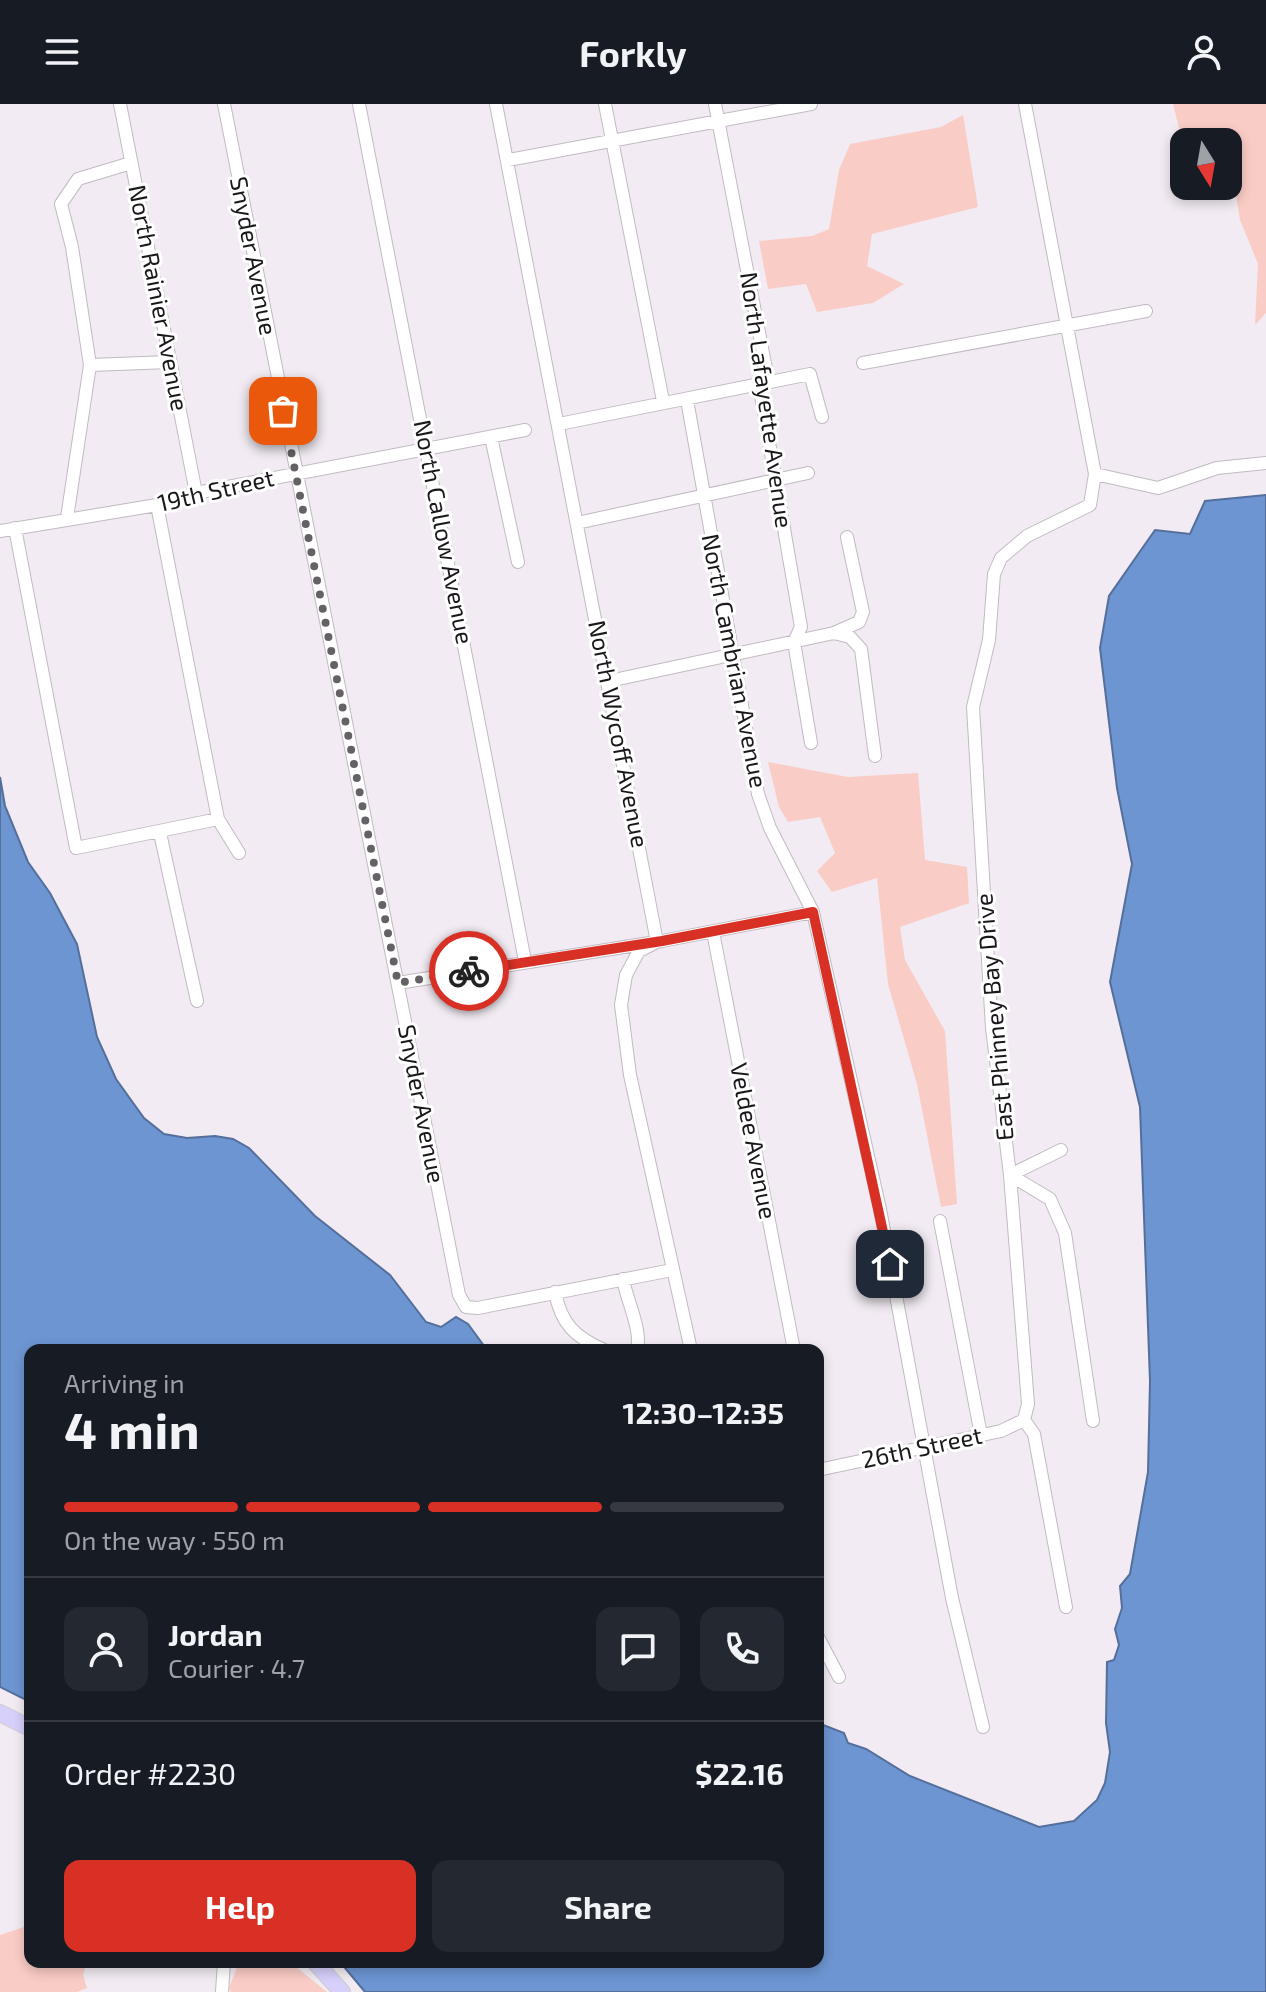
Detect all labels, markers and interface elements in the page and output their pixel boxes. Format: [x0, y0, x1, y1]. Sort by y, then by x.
icon: menu [40, 30, 84, 74]
icon: person [1182, 30, 1226, 74]
text: Forkly [579, 31, 687, 74]
north arrow [1170, 128, 1242, 200]
map controls [1170, 128, 1242, 200]
street label: Snyder Avenue [225, 174, 284, 337]
street label: North Rainier Avenue [123, 182, 196, 413]
street label: North Lafayette Avenue [735, 270, 800, 530]
pin [249, 377, 317, 445]
icon: bag [261, 389, 305, 433]
street label: North Callow Avenue [409, 417, 480, 646]
street label: 19th Street [155, 462, 277, 517]
street label: North Cambrian Avenue [697, 531, 774, 790]
street label: North Wycoff Avenue [583, 618, 656, 850]
street label: East Phinney Bay Drive [968, 892, 1019, 1142]
courier [429, 931, 509, 1011]
icon: bike [447, 949, 491, 993]
street label: Snyder Avenue [393, 1022, 452, 1185]
street label: Veldee Avenue [725, 1060, 784, 1221]
pin [856, 1230, 924, 1298]
icon: home [868, 1242, 912, 1286]
text: Arriving in [64, 1367, 185, 1398]
text: 12:30–12:35 [622, 1394, 784, 1430]
text: 4 min [64, 1397, 200, 1459]
street label: 26th Street [859, 1420, 985, 1473]
text: On the way · 550 m [64, 1524, 285, 1555]
button: person [64, 1607, 148, 1691]
button: chat [596, 1607, 680, 1691]
button: phone [700, 1607, 784, 1691]
text: Jordan [168, 1616, 263, 1652]
text: Courier · 4.7 [168, 1652, 305, 1683]
text: Order #2230 [64, 1755, 236, 1791]
text: $22.16 [695, 1755, 784, 1791]
button: Help [64, 1860, 416, 1952]
button: Share [432, 1860, 784, 1952]

